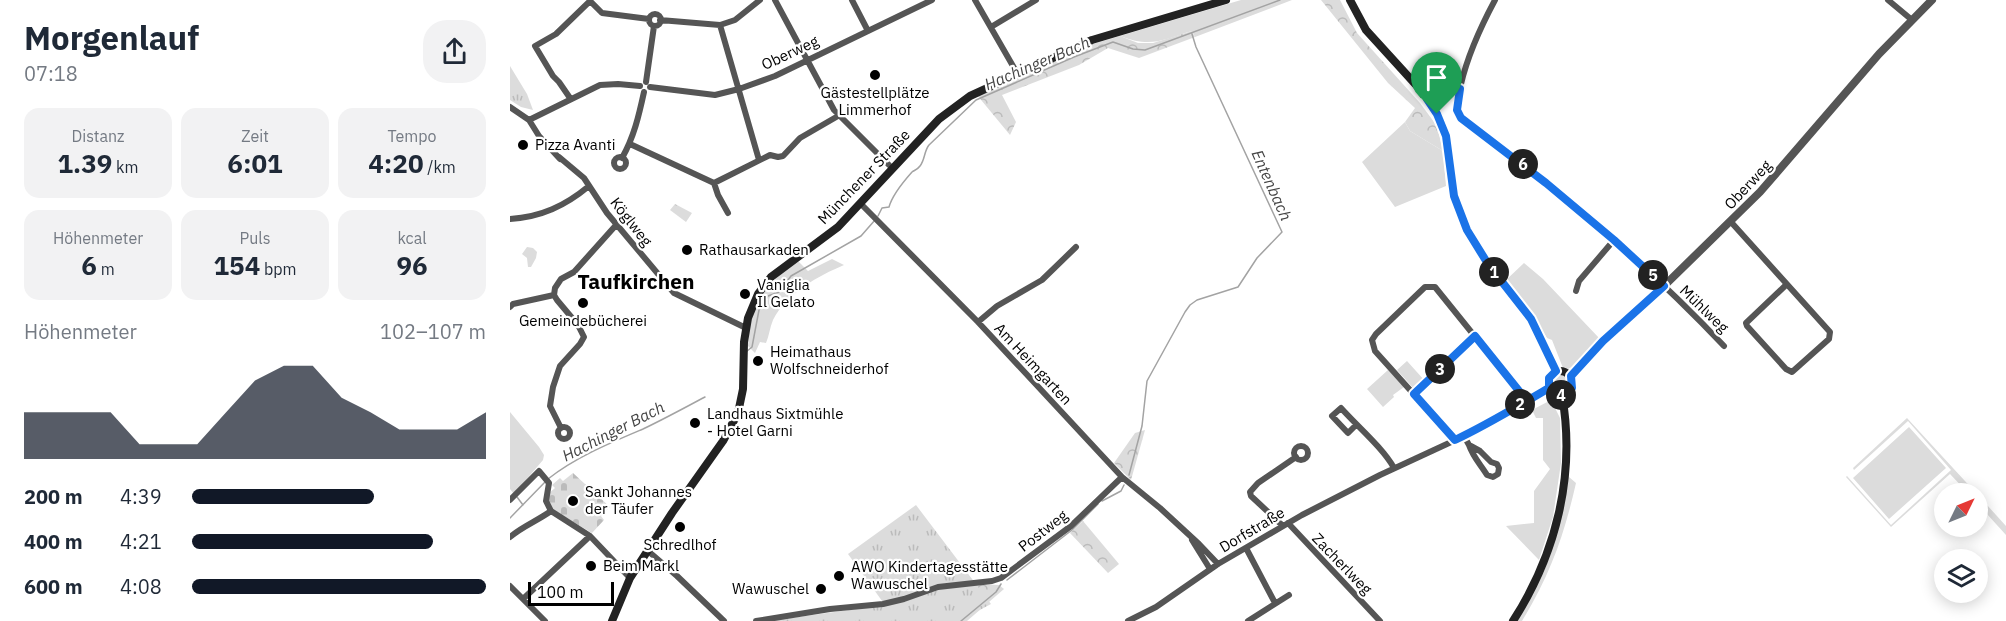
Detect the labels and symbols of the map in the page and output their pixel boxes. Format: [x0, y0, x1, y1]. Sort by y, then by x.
street label: Oberweg [758, 31, 821, 74]
water label: Hachinger Bach [981, 32, 1093, 94]
pin [1411, 52, 1462, 114]
marker: Gästestellplätze Limmerhof [868, 68, 882, 82]
place label: Gästestellplätze Limmerhof [821, 83, 929, 119]
street label: Münchener Straße [814, 125, 914, 228]
place label: Pizza Avanti [535, 135, 615, 154]
marker: Pizza Avanti [516, 138, 530, 152]
water label: Entenbach [1247, 146, 1297, 224]
pin: 6 [1508, 149, 1538, 179]
street label: Oberweg [1720, 156, 1775, 213]
street label: Köglweg [606, 193, 656, 250]
place label: Rathausarkaden [699, 240, 809, 259]
marker: Rathausarkaden [680, 243, 694, 257]
pin: 1 [1479, 257, 1509, 287]
pin: 5 [1638, 260, 1668, 290]
district label: Taufkirchen [577, 267, 695, 295]
place label: Vaniglia Il Gelato [757, 275, 815, 311]
street label: Mühlweg [1676, 281, 1733, 337]
marker: Vaniglia Il Gelato [738, 287, 752, 301]
marker: Gemeindebücherei [576, 296, 590, 310]
place label: Gemeindebücherei [519, 311, 647, 330]
street label: Am Heimgarten [990, 319, 1076, 409]
place label: Heimathaus Wolfschneiderhof [770, 342, 889, 378]
marker: Heimathaus Wolfschneiderhof [751, 354, 765, 368]
pin: 3 [1425, 354, 1455, 384]
pin: 4 [1546, 380, 1576, 410]
pin: 2 [1505, 389, 1535, 419]
water label: Hachinger Bach [558, 397, 668, 465]
place label: Landhaus Sixtmühle - Hotel Garni [707, 404, 843, 440]
marker: Landhaus Sixtmühle - Hotel Garni [688, 416, 702, 430]
place label: Sankt Johannes der Täufer [585, 482, 692, 518]
north arrow [1934, 483, 1988, 537]
marker: Sankt Johannes der Täufer [566, 494, 580, 508]
street label: Dorfstraße [1216, 503, 1288, 556]
street label: Postweg [1014, 505, 1071, 556]
marker: Schredlhof [673, 520, 687, 534]
street label: Zacherlweg [1308, 529, 1376, 598]
place label: Schredlhof [644, 535, 717, 554]
place label: Beim Markl [603, 556, 679, 575]
place label: AWO Kindertagesstätte Wawuschel [851, 557, 1008, 593]
marker: Beim Markl [584, 559, 598, 573]
marker: AWO Kindertagesstätte Wawuschel [832, 569, 846, 583]
scale bar [528, 579, 614, 606]
place label: Wawuschel [732, 579, 809, 598]
marker: Wawuschel [814, 582, 828, 596]

